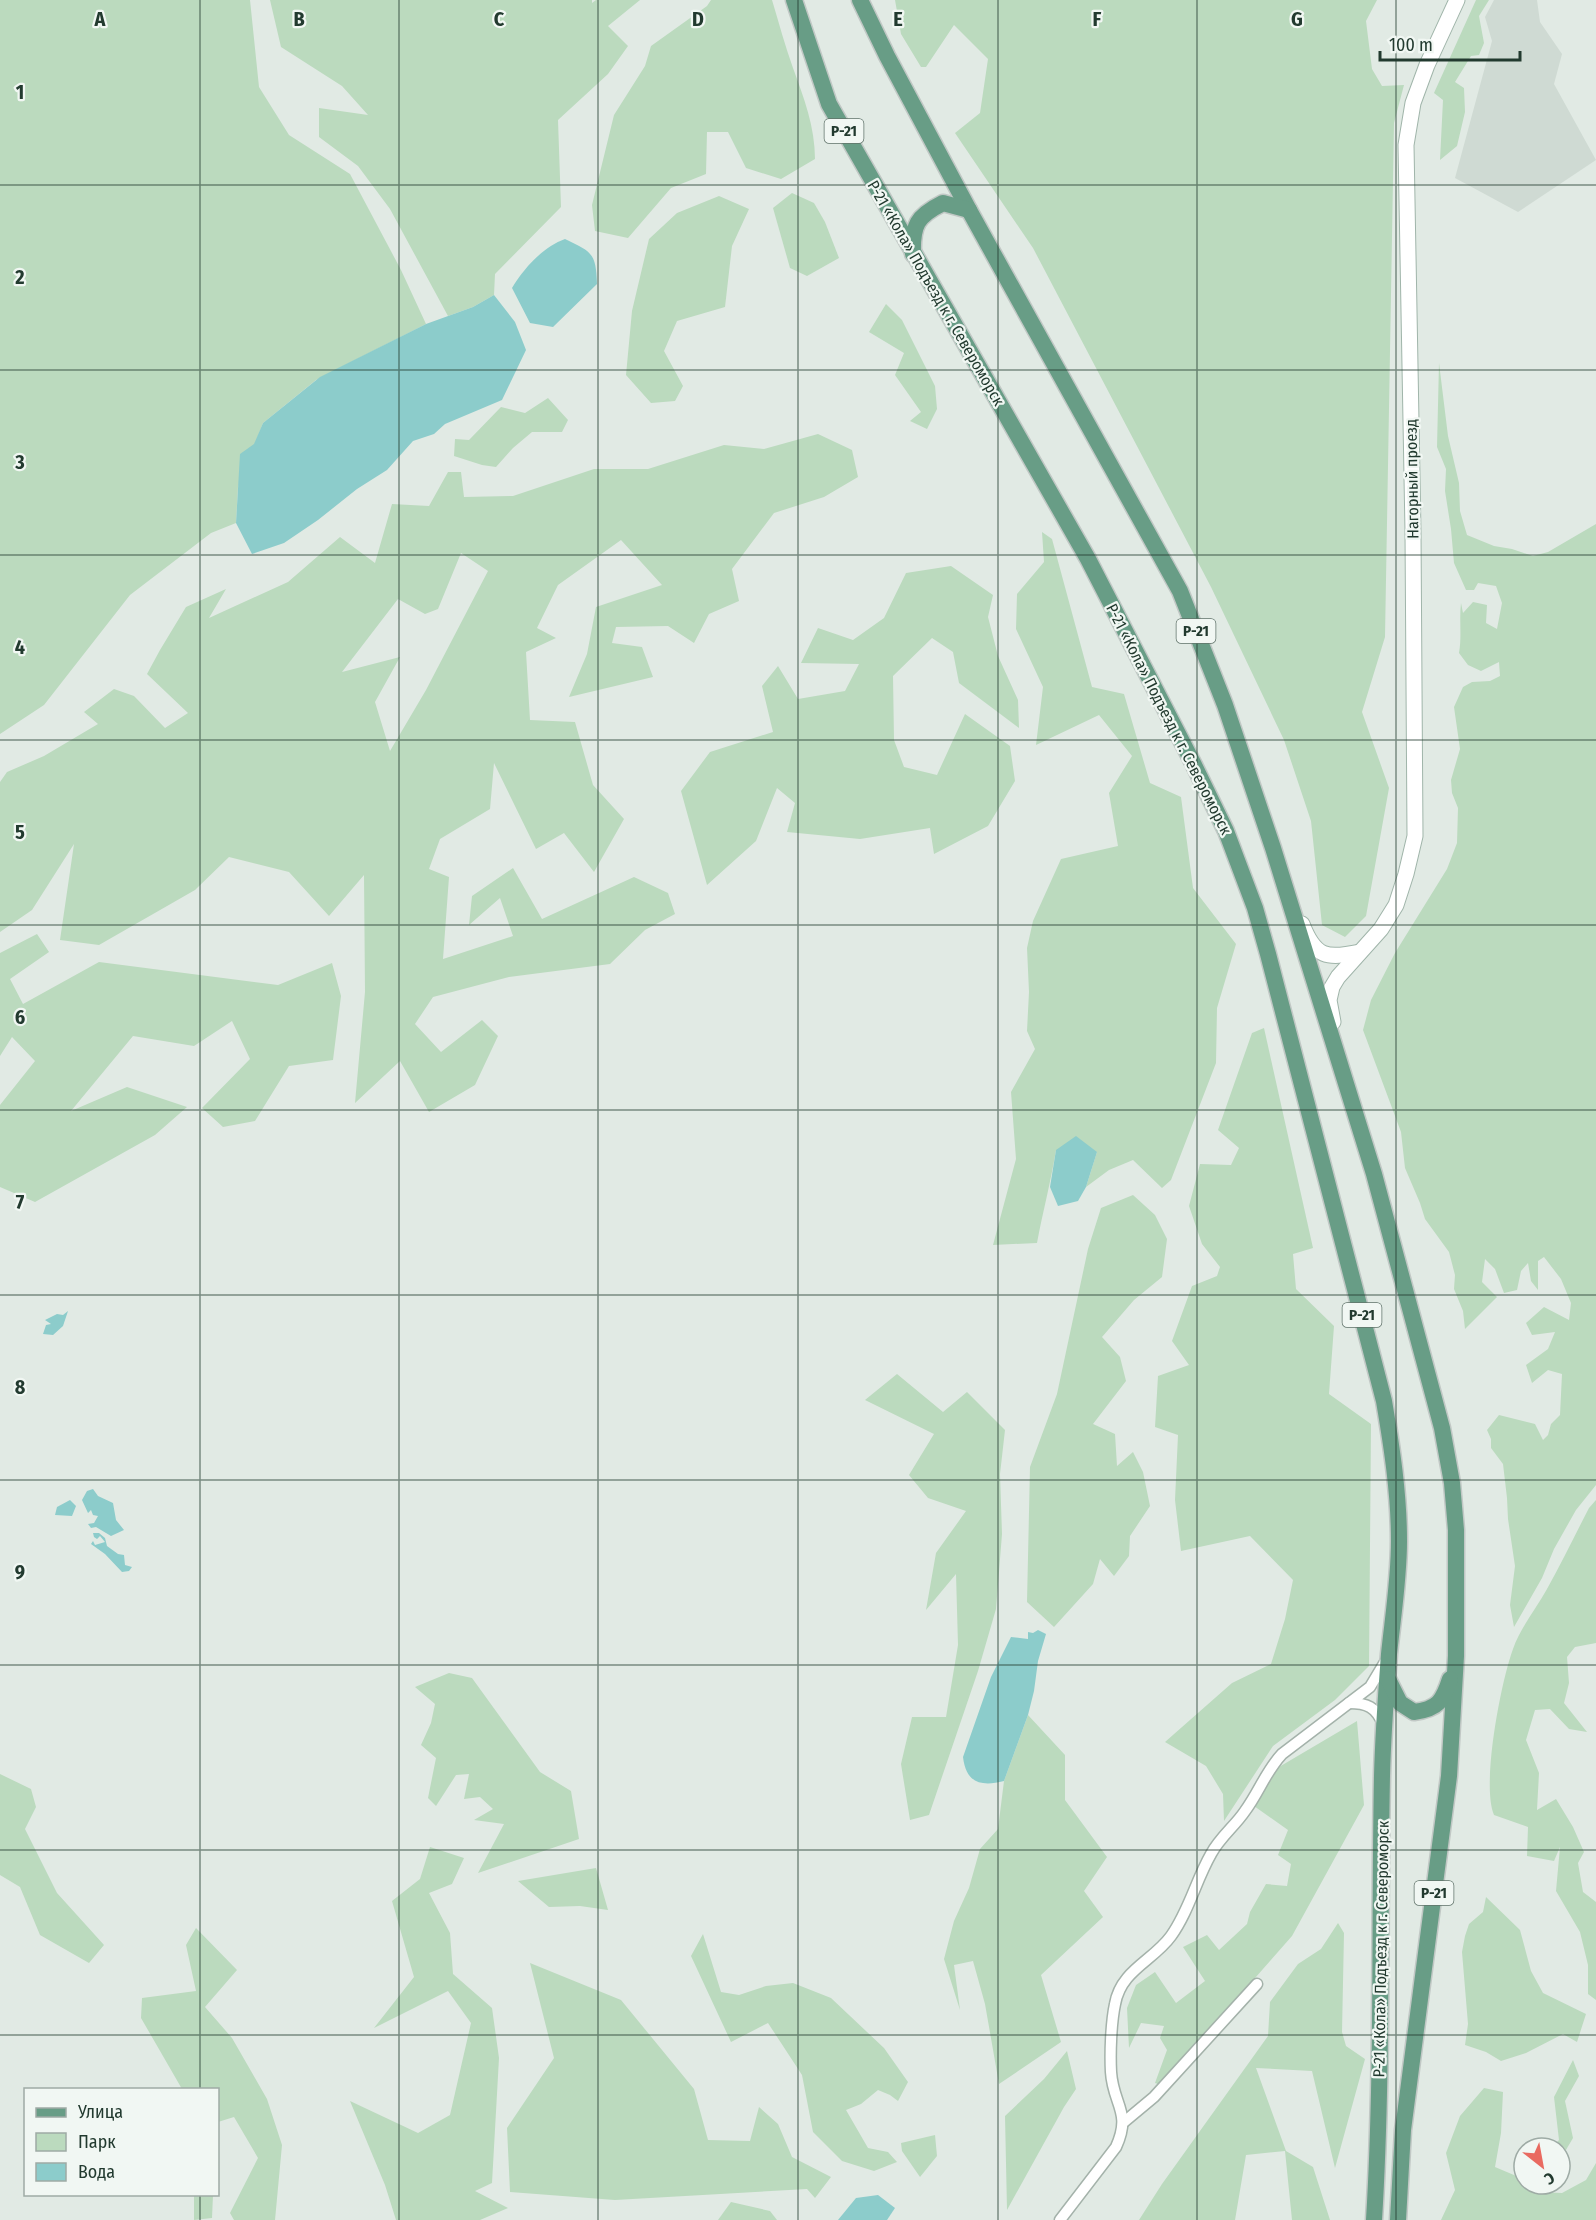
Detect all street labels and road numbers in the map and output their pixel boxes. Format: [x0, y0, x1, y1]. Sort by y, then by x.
road number: Р-21 [824, 119, 864, 143]
street label: Р-21 «Кола» Подъезд к г. Североморск [864, 177, 1009, 409]
street label: Нагорный проезд [1401, 419, 1423, 539]
street label: Р-21 «Кола» Подъезд к г. Североморск [1102, 600, 1236, 838]
road number: Р-21 [1176, 619, 1216, 643]
road number: Р-21 [1342, 1303, 1382, 1327]
street label: Р-21 «Кола» Подъезд к г. Североморск [1369, 1820, 1393, 2077]
road number: Р-21 [1414, 1881, 1454, 1905]

